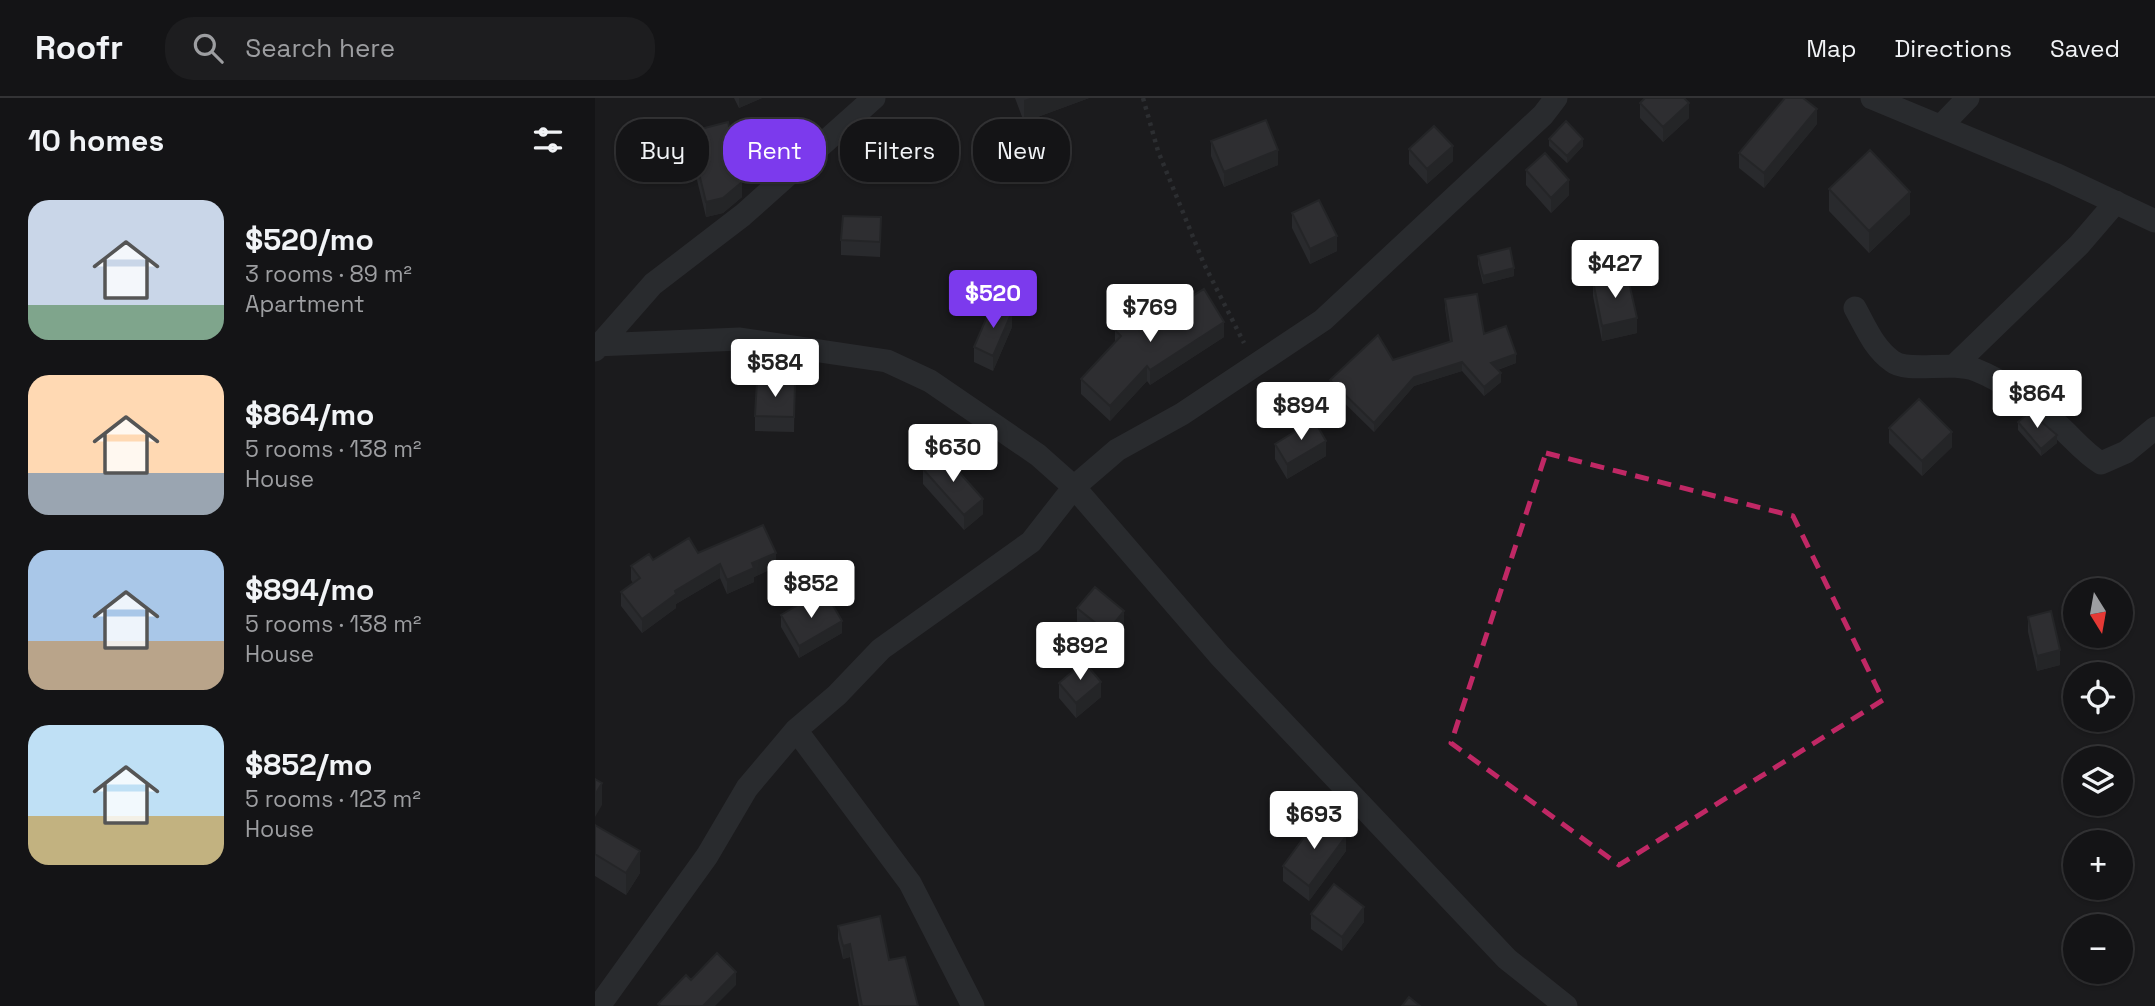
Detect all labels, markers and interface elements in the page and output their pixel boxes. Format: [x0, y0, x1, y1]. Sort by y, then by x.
search box [165, 17, 655, 80]
text: Roofr [35, 27, 123, 69]
icon: search [189, 29, 227, 67]
text: Search here [245, 31, 395, 65]
text: Map [1806, 33, 1856, 64]
text: Directions [1894, 33, 2012, 64]
text: Saved [2050, 33, 2120, 64]
chip: Buy [616, 119, 709, 182]
chip: Rent [723, 119, 826, 182]
chip: Filters [840, 119, 959, 182]
chip: New [973, 119, 1070, 182]
text: 10 homes [28, 121, 164, 160]
icon: filters [529, 121, 567, 159]
text: $520/mo [245, 220, 374, 259]
icon: home [84, 228, 168, 312]
pin: $427 [1574, 240, 1656, 300]
text: $427 [1588, 248, 1642, 278]
text: 3 rooms · 89 m² [245, 259, 412, 289]
pin: $520 [952, 271, 1034, 330]
text: $520 [965, 278, 1021, 308]
pin: $769 [1109, 285, 1191, 344]
text: Apartment [245, 289, 365, 319]
text: $769 [1122, 292, 1178, 322]
pin: $584 [734, 340, 816, 399]
text: $584 [747, 347, 803, 377]
pin: $864 [1996, 370, 2078, 430]
text: $864 [2009, 378, 2065, 408]
pin: $894 [1260, 382, 1342, 442]
text: $894 [1273, 390, 1329, 420]
text: $864/mo [245, 395, 374, 434]
icon: home [84, 403, 168, 487]
pin: $630 [912, 424, 994, 484]
text: $630 [924, 432, 982, 462]
text: 5 rooms · 138 m² [245, 434, 421, 464]
text: House [245, 464, 314, 494]
pin: $852 [770, 560, 852, 620]
text: $852 [783, 568, 839, 598]
text: $894/mo [245, 570, 374, 609]
icon: home [84, 578, 168, 662]
north arrow [2063, 578, 2133, 648]
map controls [2063, 578, 2133, 984]
text: 5 rooms · 138 m² [245, 609, 421, 639]
pin: $892 [1039, 622, 1121, 682]
text: $892 [1052, 630, 1108, 660]
text: House [245, 639, 314, 669]
button: locate [2063, 662, 2133, 732]
text: $852/mo [245, 745, 372, 784]
button: layers [2063, 746, 2133, 816]
icon: home [84, 753, 168, 837]
text: 5 rooms · 123 m² [245, 784, 421, 814]
pin: $693 [1273, 792, 1355, 851]
text: $693 [1286, 799, 1342, 829]
text: House [245, 814, 314, 844]
button: + [2063, 830, 2133, 900]
button: − [2063, 914, 2133, 984]

